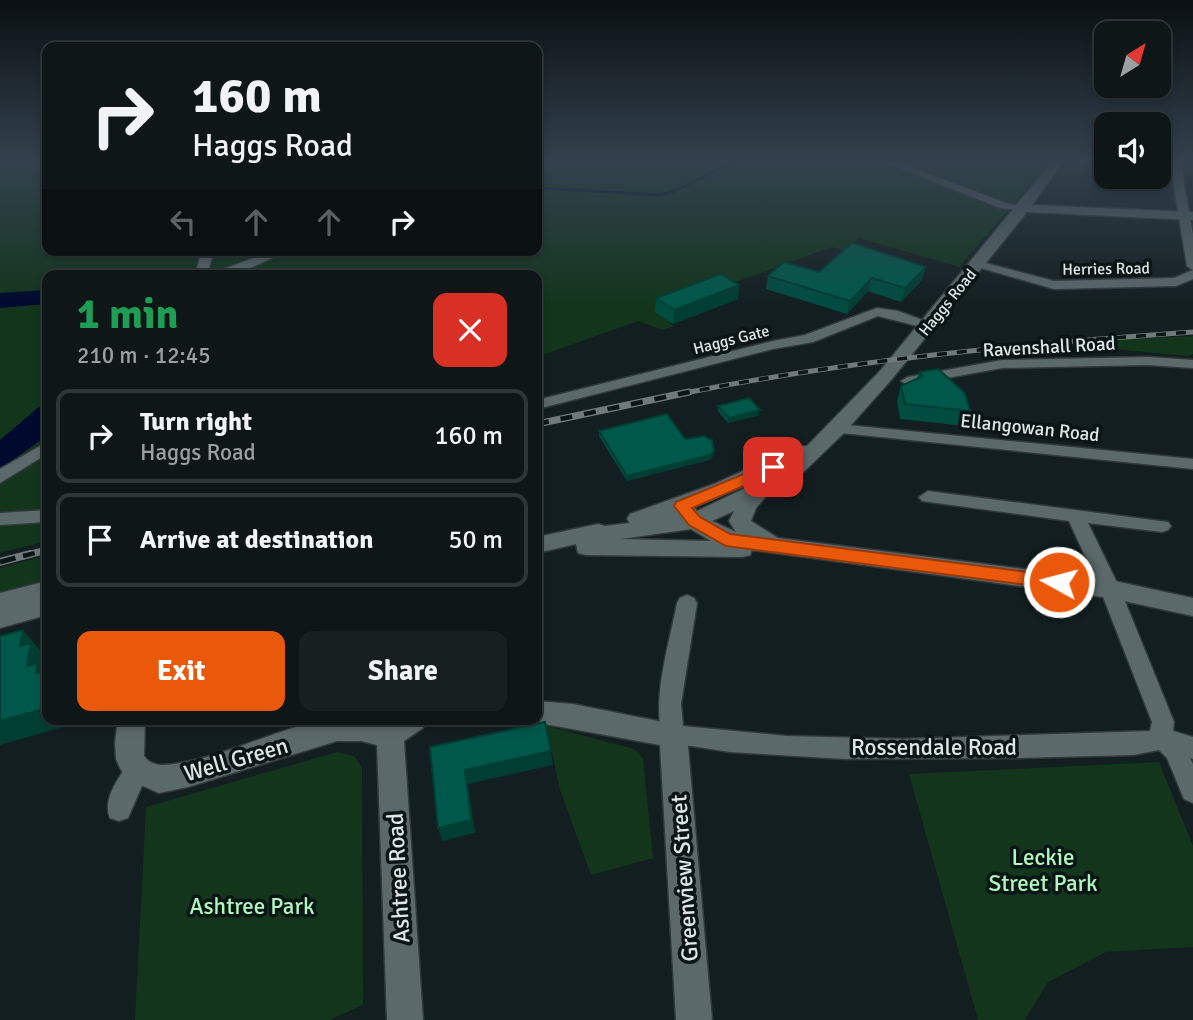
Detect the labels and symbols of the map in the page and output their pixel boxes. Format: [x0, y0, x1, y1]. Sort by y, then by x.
north arrow [1094, 21, 1171, 98]
street label: Herries Road [1062, 258, 1150, 280]
street label: Haggs Road [915, 265, 981, 340]
street label: Haggs Gate [691, 321, 771, 359]
street label: Ravenshall Road [982, 332, 1116, 362]
street label: Ellangowan Road [959, 409, 1101, 447]
pin [743, 437, 803, 497]
position arrow [1022, 545, 1096, 619]
street label: Well Green [181, 731, 291, 788]
street label: Rossendale Road [851, 733, 1017, 762]
street label: Greenview Street [664, 794, 705, 962]
street label: Ashtree Road [381, 812, 416, 944]
park label: Leckie Street Park [988, 843, 1098, 898]
park label: Ashtree Park [189, 892, 315, 921]

